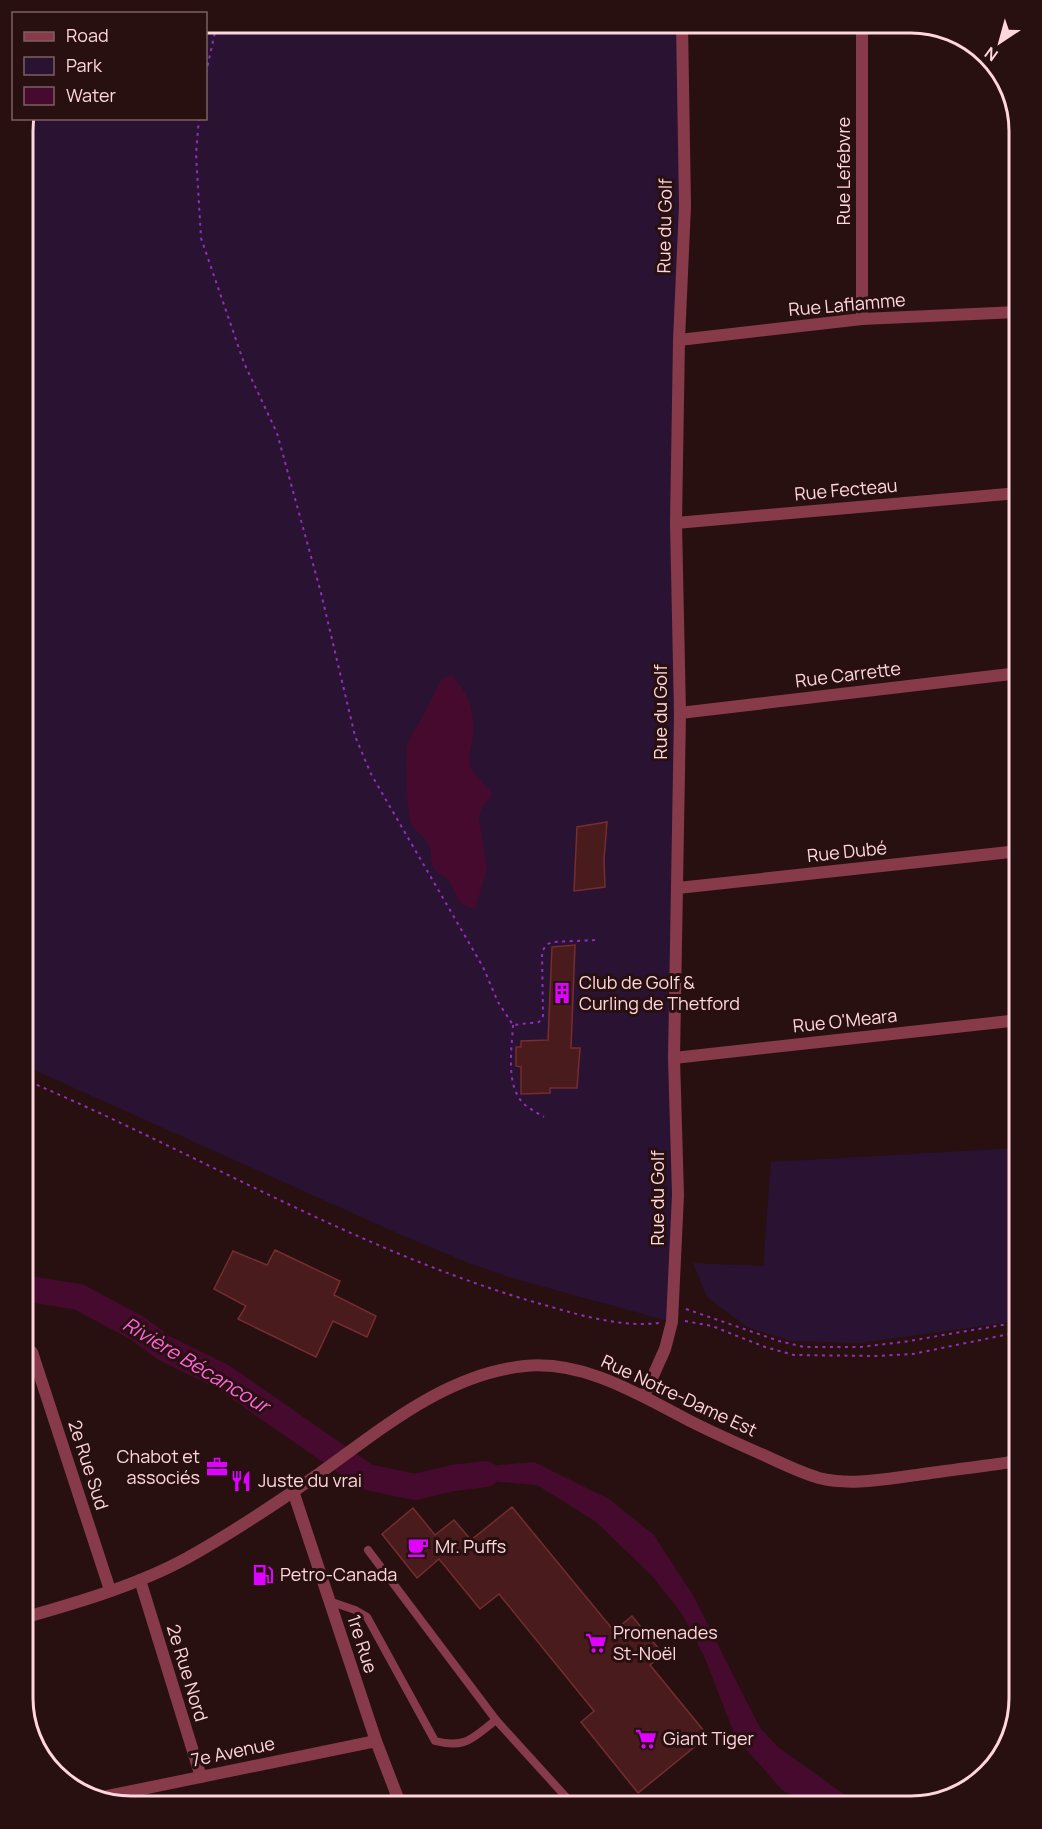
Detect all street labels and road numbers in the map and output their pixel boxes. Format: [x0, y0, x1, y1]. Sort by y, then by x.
street label: Rue Lefebvre [831, 117, 855, 225]
street label: Rue du Golf [651, 178, 677, 274]
street label: Rue Laflamme [787, 287, 907, 321]
street label: Rue Fecteau [793, 473, 898, 505]
street label: Rue Carrette [794, 656, 902, 692]
street label: Rue du Golf [648, 664, 672, 760]
street label: Rue Dubé [806, 835, 888, 867]
street label: Rue O'Meara [792, 1003, 898, 1037]
street label: Rue du Golf [645, 1150, 669, 1246]
street label: Rue Notre-Dame Est [598, 1348, 761, 1442]
street label: 2e Rue Sud [63, 1417, 115, 1513]
street label: 1re Rue [342, 1611, 384, 1676]
street label: 2e Rue Nord [162, 1621, 214, 1724]
street label: 7e Avenue [189, 1730, 277, 1772]

